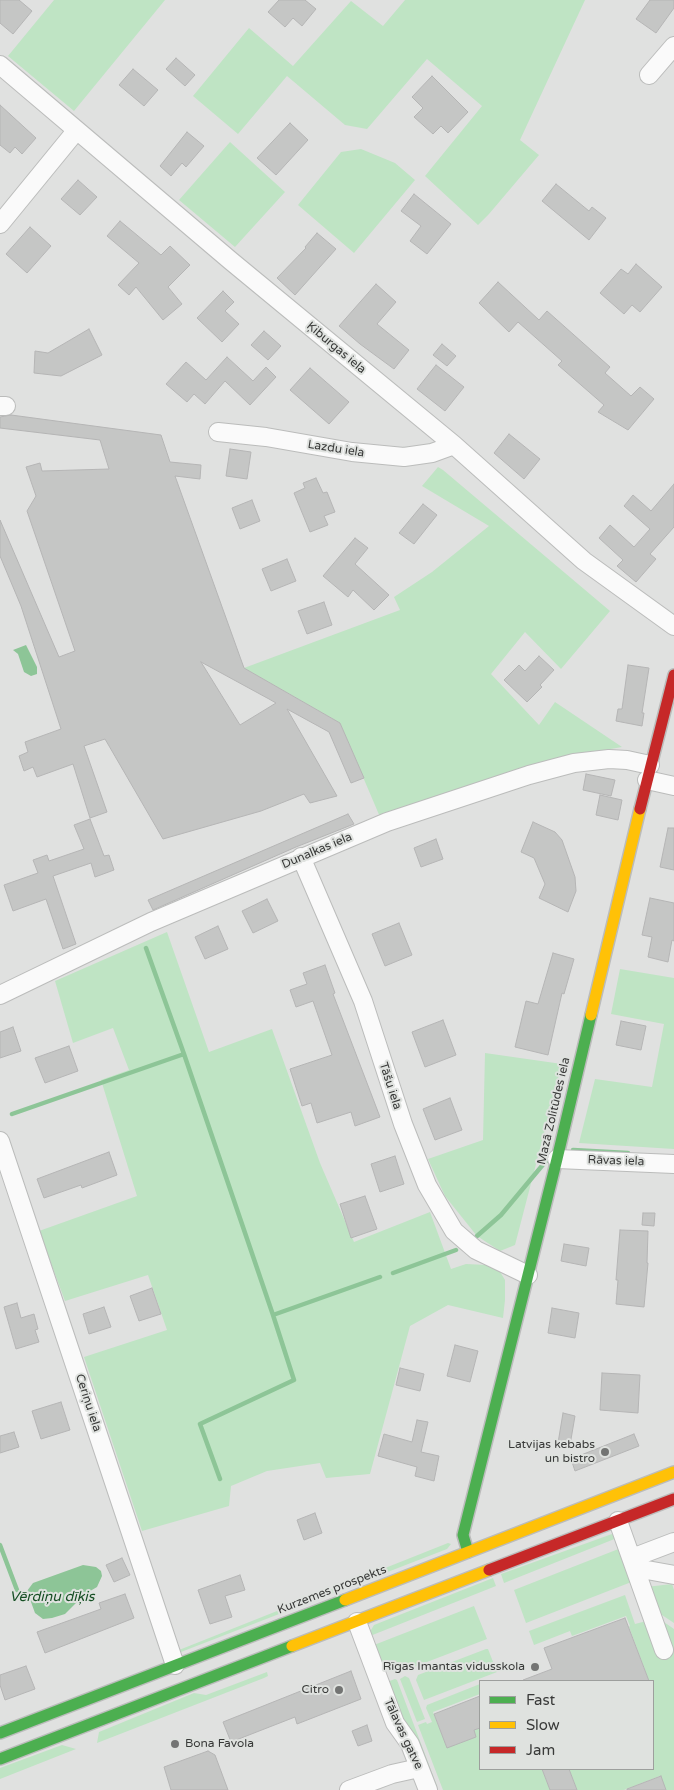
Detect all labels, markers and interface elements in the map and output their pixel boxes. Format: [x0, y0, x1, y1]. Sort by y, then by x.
street label: Ķiburgas iela [303, 319, 369, 377]
street label: Lazdu iela [307, 437, 365, 461]
street label: Dunalkas iela [280, 830, 354, 872]
street label: Mazā Zolitūdes iela [535, 1056, 573, 1166]
street label: Tāšu iela [376, 1061, 404, 1111]
street label: Rāvas iela [587, 1153, 645, 1169]
street label: Ceriņu iela [72, 1372, 104, 1434]
place label: Latvijas kebabs un bistro [508, 1438, 595, 1466]
marker: Latvijas kebabs un bistro [599, 1446, 611, 1458]
street label: Kurzemes prospekts [275, 1563, 389, 1617]
water label: Vērdiņu dīķis [9, 1589, 95, 1605]
place label: Rīgas Imantas vidusskola [383, 1660, 525, 1674]
marker: Rīgas Imantas vidusskola [529, 1661, 541, 1673]
legend [479, 1680, 654, 1770]
place label: Citro [301, 1683, 329, 1697]
marker: Citro [333, 1684, 345, 1696]
text: Fast [526, 1691, 555, 1709]
street label: Tālavas gatve [380, 1696, 426, 1772]
text: Slow [526, 1716, 560, 1734]
place label: Bona Favola [185, 1737, 254, 1751]
marker: Bona Favola [169, 1738, 181, 1750]
text: Jam [526, 1741, 555, 1759]

